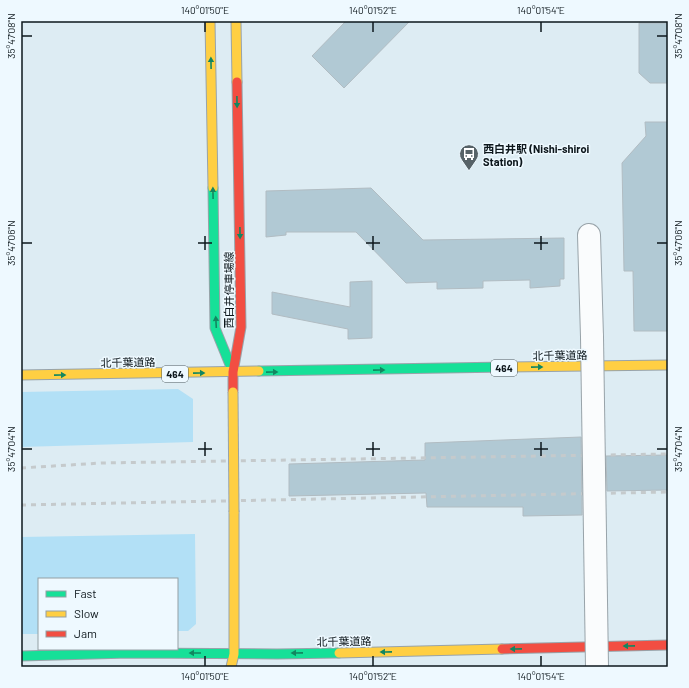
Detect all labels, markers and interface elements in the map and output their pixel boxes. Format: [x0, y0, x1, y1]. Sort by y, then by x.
text: 140°01'50"E [181, 4, 229, 16]
text: 140°01'52"E [349, 4, 397, 16]
text: 140°01'54"E [517, 4, 565, 16]
text: 35°47'08"N [5, 13, 17, 59]
text: 35°47'08"N [672, 13, 684, 59]
one-way arrow [207, 57, 214, 69]
one-way arrow [234, 96, 240, 109]
place label: 西白井駅 (Nishi-shiroi Station) [483, 142, 590, 168]
bus stop icon: 西白井駅 (Nishi-shiroi Station) [458, 143, 480, 171]
one-way arrow [210, 186, 216, 199]
text: 35°47'06"N [5, 220, 17, 266]
text: 35°47'06"N [672, 220, 684, 266]
one-way arrow [236, 227, 243, 239]
street label: 西白井停車場線 [222, 252, 235, 329]
one-way arrow [212, 316, 219, 329]
street label: 北千葉道路 [532, 348, 588, 362]
street label: 北千葉道路 [100, 355, 156, 369]
road number: 464 [491, 360, 517, 376]
one-way arrow [531, 364, 544, 370]
road number: 464 [162, 366, 188, 382]
one-way arrow [373, 367, 386, 373]
one-way arrow [266, 369, 279, 375]
one-way arrow [193, 370, 206, 376]
one-way arrow [54, 372, 67, 378]
text: 35°47'04"N [5, 426, 17, 472]
text: 35°47'04"N [672, 426, 684, 472]
legend [38, 578, 178, 650]
text: Fast [74, 586, 97, 600]
text: Slow [74, 606, 99, 620]
text: Jam [74, 626, 97, 640]
street label: 北千葉道路 [316, 634, 372, 648]
one-way arrow [623, 643, 635, 650]
one-way arrow [509, 646, 522, 652]
one-way arrow [379, 649, 392, 655]
one-way arrow [189, 650, 201, 657]
one-way arrow [291, 650, 303, 657]
text: 140°01'50"E [181, 670, 229, 682]
text: 140°01'52"E [349, 670, 397, 682]
text: 140°01'54"E [517, 670, 565, 682]

